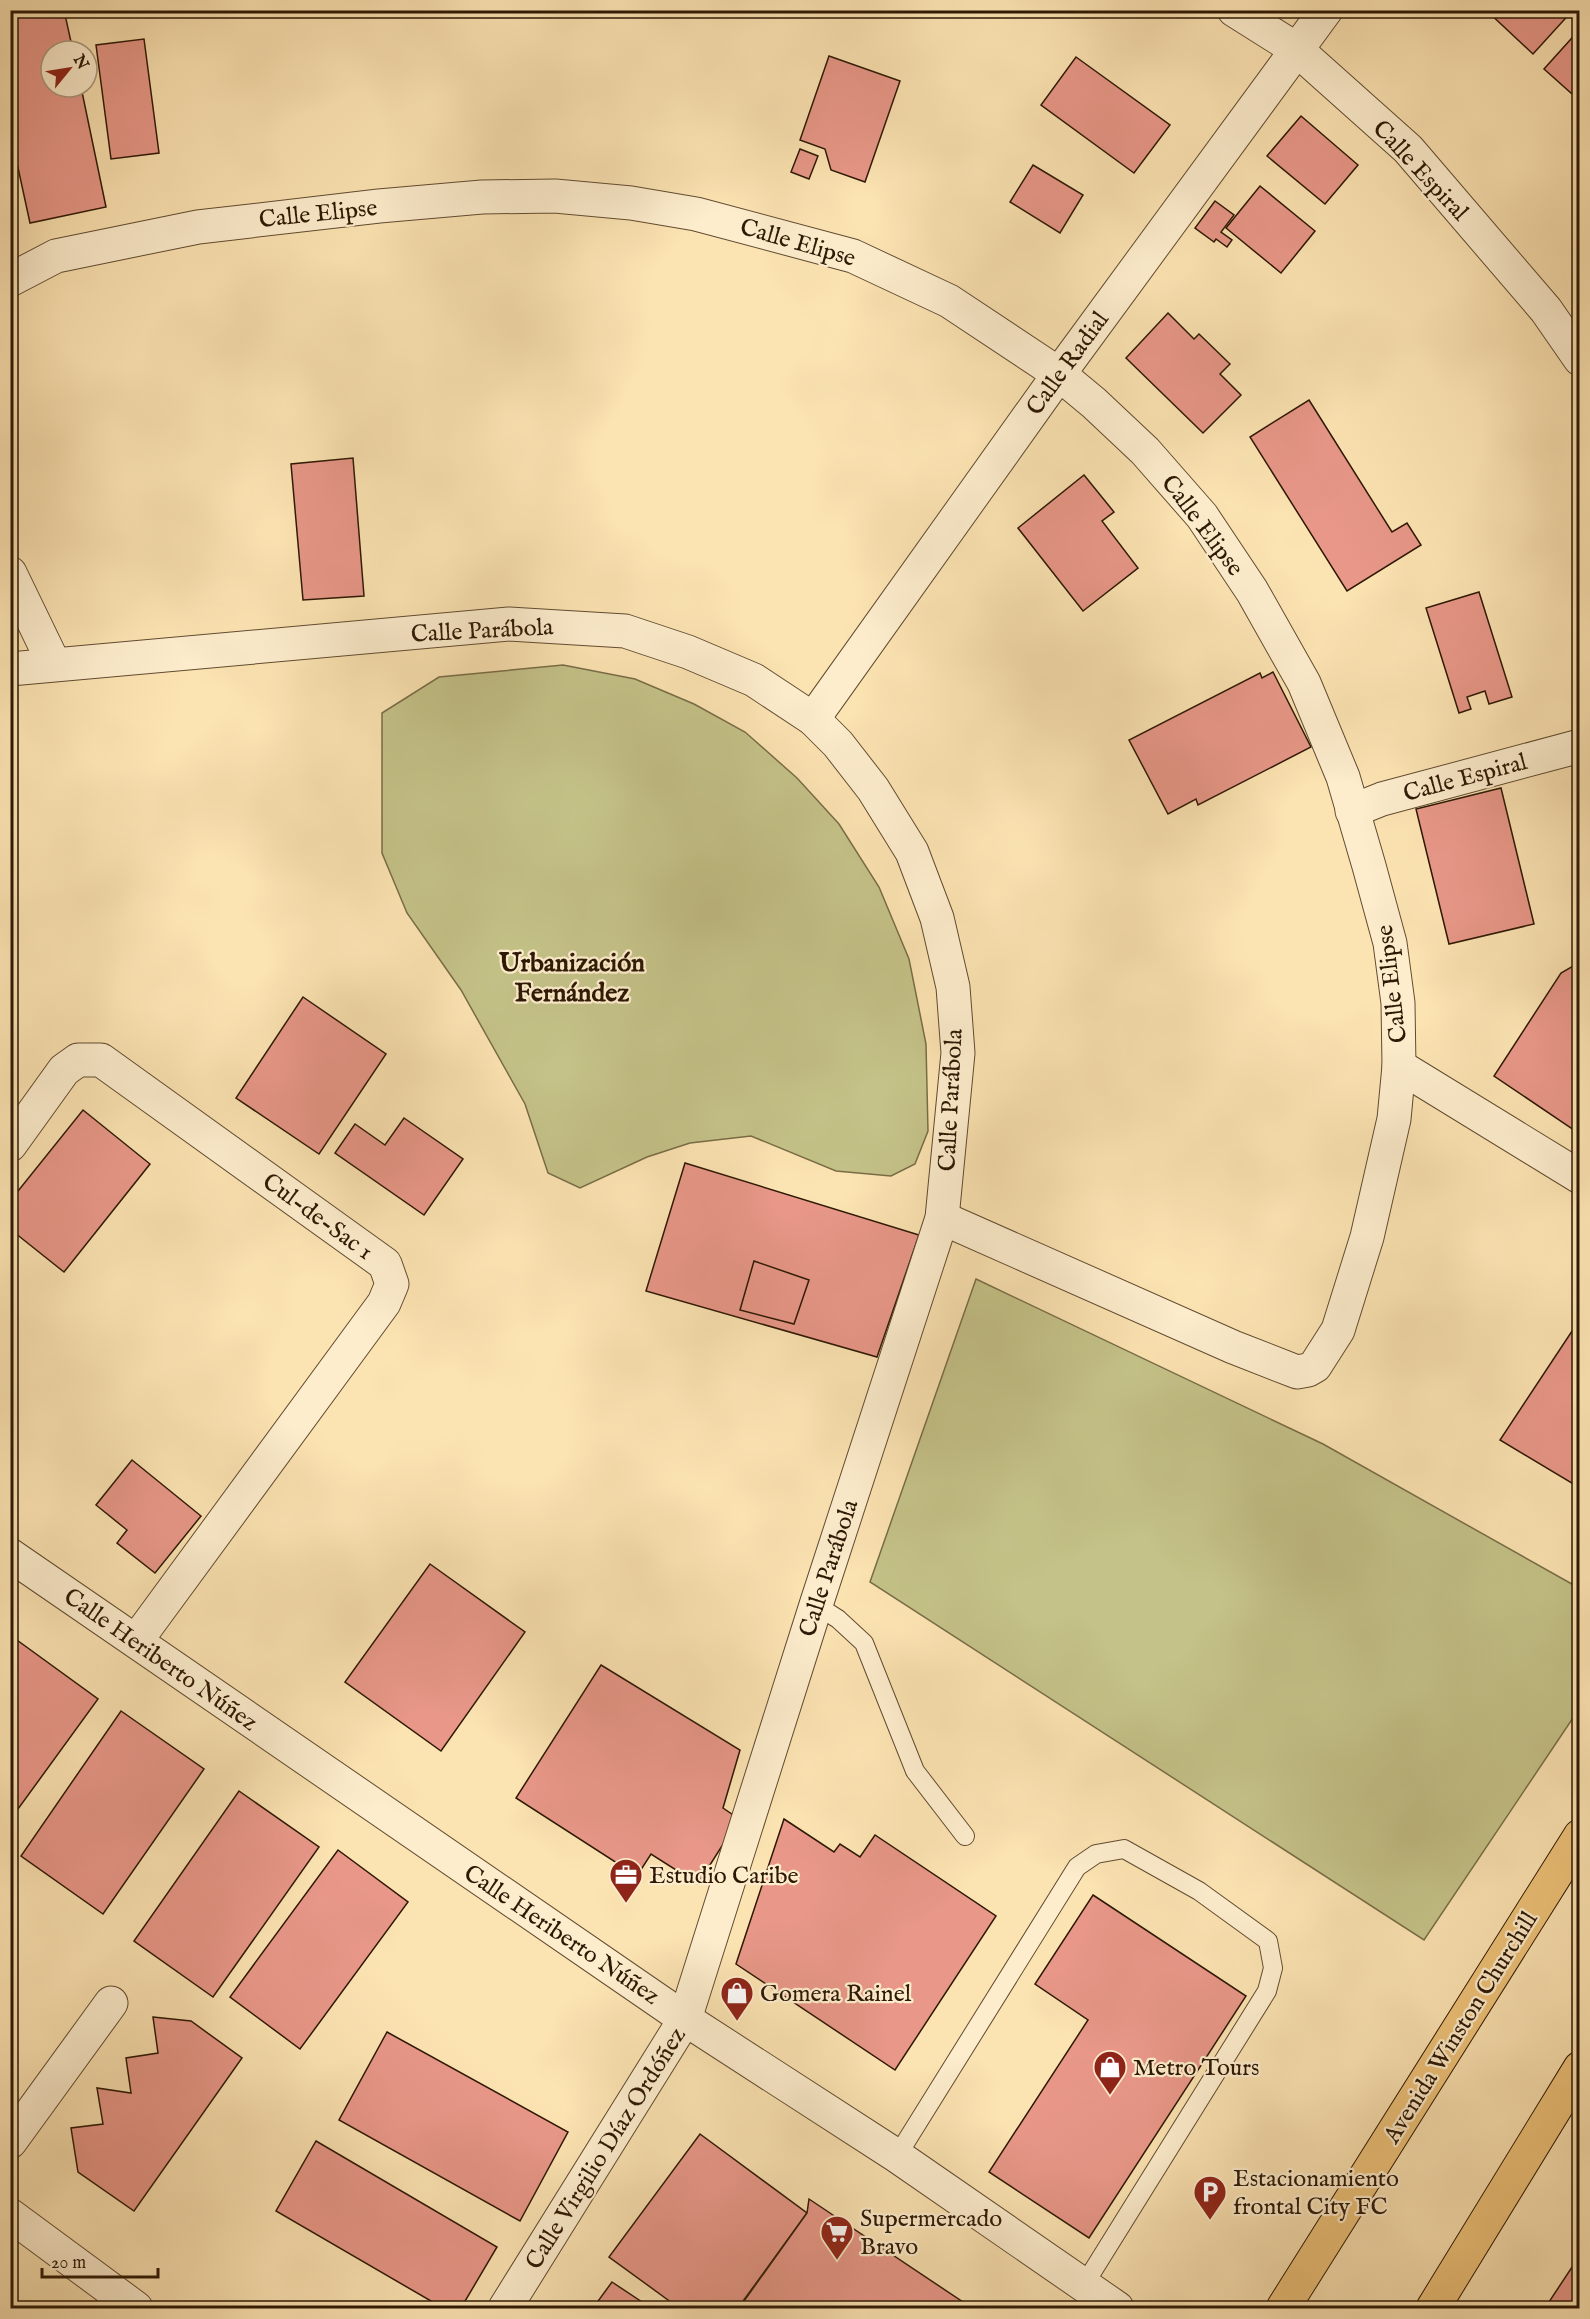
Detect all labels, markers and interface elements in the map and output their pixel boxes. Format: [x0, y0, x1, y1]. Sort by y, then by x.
north arrow [39, 39, 99, 99]
text: N [68, 51, 92, 74]
street label: Calle Espiral [1365, 114, 1475, 228]
street label: Calle Elipse [257, 193, 379, 236]
street label: Calle Elipse [736, 212, 859, 275]
street label: Calle Radial [1020, 305, 1117, 422]
street label: Calle Elipse [1154, 469, 1250, 583]
street label: Calle Parábola [410, 612, 555, 651]
street label: Calle Espiral [1400, 747, 1531, 810]
street label: Calle Elipse [1370, 923, 1415, 1045]
district label: Urbanización Fernández [498, 947, 645, 1010]
street label: Calle Parábola [932, 1027, 971, 1172]
street label: Cul-de-Sac 1 [256, 1167, 379, 1268]
street label: Calle Parábola [793, 1495, 866, 1641]
street label: Calle Heriberto Núñez [57, 1582, 263, 1739]
office icon: Estudio Caribe [608, 1857, 644, 1904]
street label: Calle Heriberto Núñez [457, 1858, 665, 2012]
place label: Estudio Caribe [649, 1861, 799, 1892]
street label: Avenida Winston Churchill [1377, 1906, 1546, 2151]
shop icon: Gomera Rainel [719, 1975, 755, 2022]
place label: Gomera Rainel [760, 1979, 912, 2010]
street label: Calle Virgilio Díaz Ordóñez [519, 2022, 694, 2276]
shop icon: Metro Tours [1092, 2049, 1128, 2096]
place label: Metro Tours [1133, 2053, 1259, 2084]
place label: Estacionamiento frontal City FC [1233, 2164, 1399, 2223]
parking icon: Estacionamiento frontal City FC [1192, 2174, 1228, 2221]
place label: Supermercado Bravo [860, 2204, 1002, 2263]
supermarket icon: Supermercado Bravo [819, 2214, 855, 2261]
scale bar [42, 2241, 158, 2279]
text: 20 m [51, 2252, 86, 2275]

